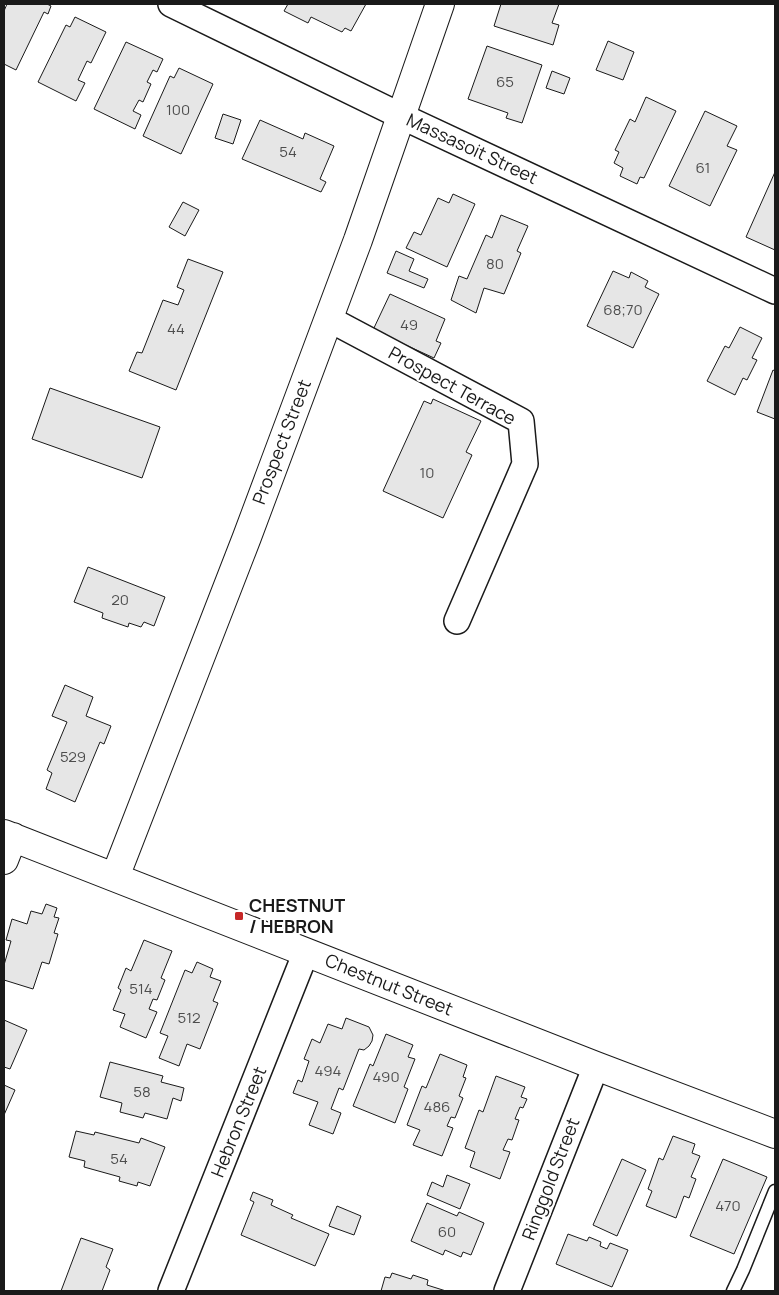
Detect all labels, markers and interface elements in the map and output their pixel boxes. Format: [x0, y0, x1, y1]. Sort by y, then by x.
house number: 65 [496, 71, 514, 92]
house number: 100 [166, 99, 190, 120]
street label: Massasoit Street [403, 107, 542, 189]
house number: 54 [279, 141, 297, 162]
house number: 61 [696, 157, 710, 178]
house number: 80 [486, 253, 504, 274]
house number: 68;70 [603, 299, 643, 320]
house number: 49 [400, 314, 418, 335]
house number: 44 [167, 318, 185, 339]
street label: Prospect Terrace [385, 340, 520, 430]
street label: Prospect Street [246, 376, 316, 508]
house number: 10 [420, 462, 435, 483]
house number: 20 [111, 589, 129, 610]
house number: 529 [60, 746, 86, 767]
place label: CHESTNUT / HEBRON [249, 893, 345, 938]
marker: CHESTNUT / HEBRON [233, 910, 245, 922]
street label: Chestnut Street [322, 948, 457, 1021]
house number: 514 [129, 978, 153, 999]
house number: 512 [177, 1007, 201, 1028]
house number: 494 [315, 1060, 342, 1081]
street label: Hebron Street [205, 1063, 271, 1181]
house number: 490 [372, 1066, 400, 1087]
house number: 58 [133, 1081, 151, 1102]
house number: 486 [424, 1096, 450, 1117]
street label: Ringgold Street [516, 1114, 584, 1243]
house number: 54 [110, 1148, 128, 1169]
house number: 470 [715, 1195, 741, 1216]
house number: 60 [438, 1221, 456, 1242]

